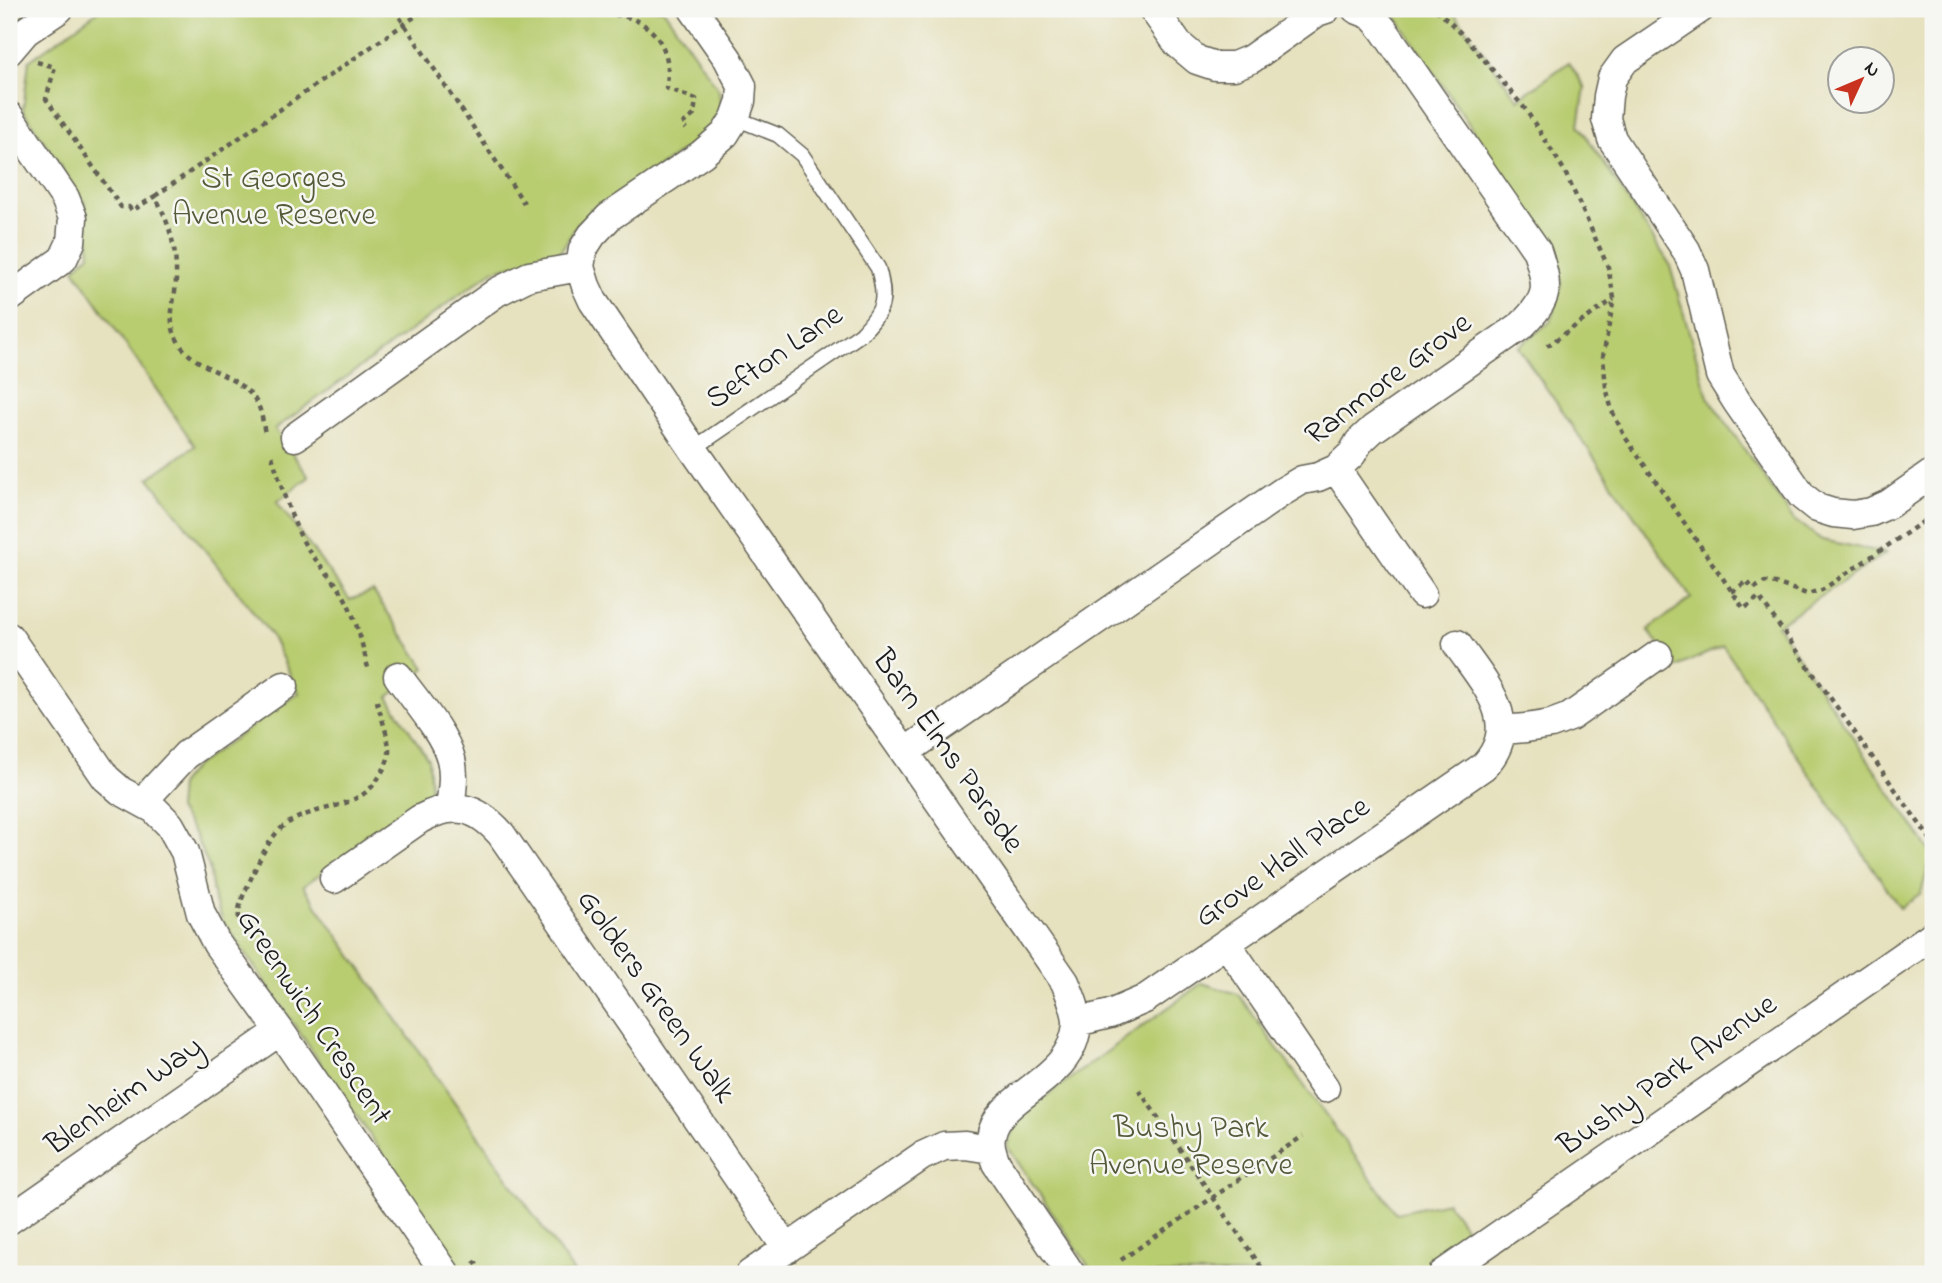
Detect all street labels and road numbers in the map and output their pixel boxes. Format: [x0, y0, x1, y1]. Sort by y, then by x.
street label: Sefton Lane [696, 293, 854, 423]
street label: Ranmore Grove [1295, 301, 1483, 459]
street label: Barn Elms Parade [858, 639, 1035, 864]
street label: Grove Hall Place [1186, 785, 1381, 941]
street label: Golders Green Walk [564, 880, 747, 1114]
street label: Greenwich Crescent [223, 900, 403, 1136]
street label: Bushy Park Avenue [1548, 982, 1788, 1170]
street label: Blenheim Way [36, 1025, 213, 1169]

